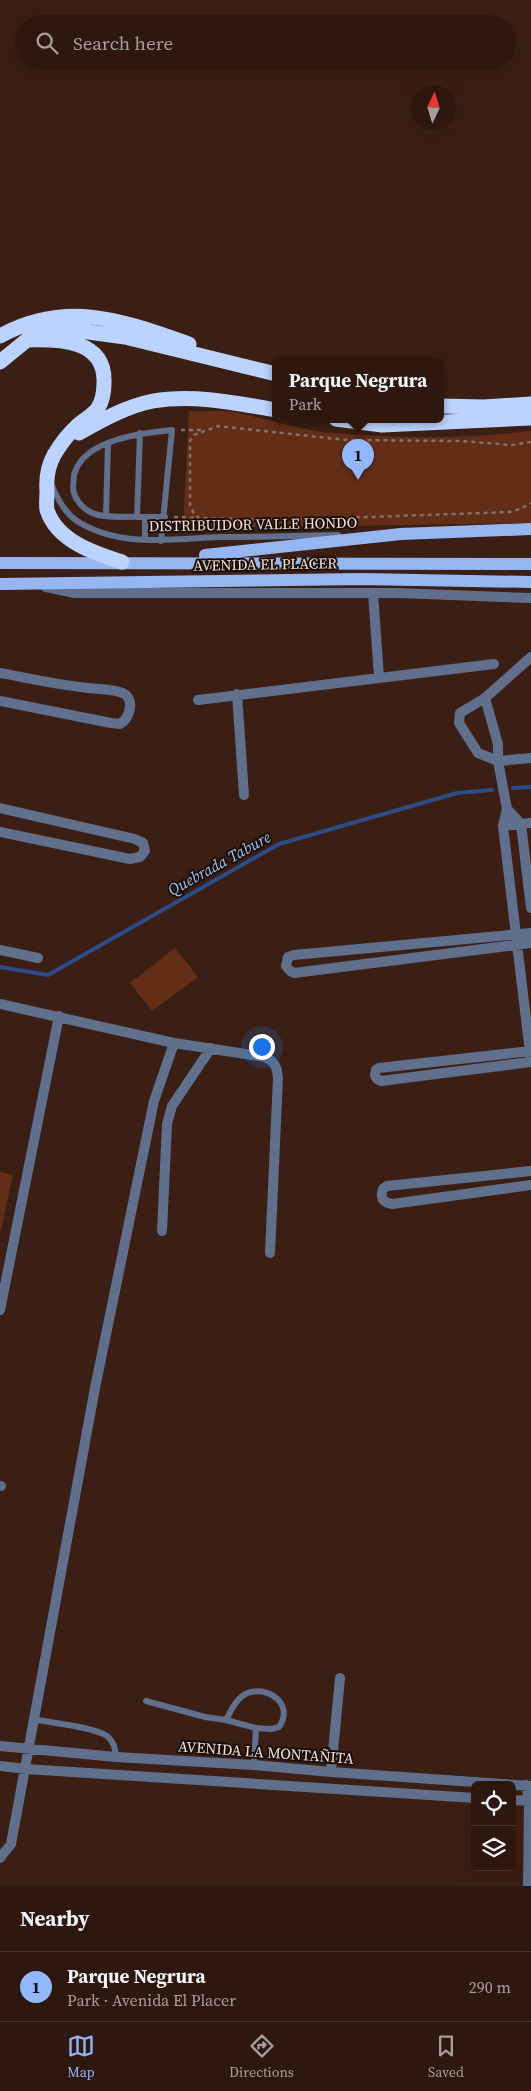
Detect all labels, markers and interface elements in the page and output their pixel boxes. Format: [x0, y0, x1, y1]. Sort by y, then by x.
search box [15, 15, 516, 70]
icon: search [33, 29, 61, 57]
text: Search here [73, 30, 173, 56]
north arrow [411, 85, 456, 130]
popup [272, 358, 444, 423]
text: Parque Negrura [289, 367, 427, 393]
text: Park [289, 393, 322, 415]
pin: 1 [342, 439, 374, 480]
street label: DISTRIBUIDOR VALLE HONDO [148, 512, 358, 536]
street label: AVENIDA EL PLACER [193, 552, 337, 576]
water label: Quebrada Tabure [164, 825, 275, 900]
your location [249, 1034, 275, 1060]
street label: AVENIDA LA MONTAÑITA [177, 1735, 355, 1769]
map controls [471, 1781, 516, 1871]
button: locate [471, 1781, 516, 1826]
button: layers [471, 1826, 516, 1871]
text: Nearby [20, 1904, 90, 1933]
text: Parque Negrura [67, 1963, 206, 1989]
text: 1 [32, 1976, 40, 1998]
text: 290 m [469, 1976, 511, 1998]
text: Park · Avenida El Placer [67, 1989, 236, 2011]
tab: Map [67, 2032, 95, 2082]
tab: Directions [229, 2032, 294, 2082]
tab: Saved [428, 2032, 464, 2082]

